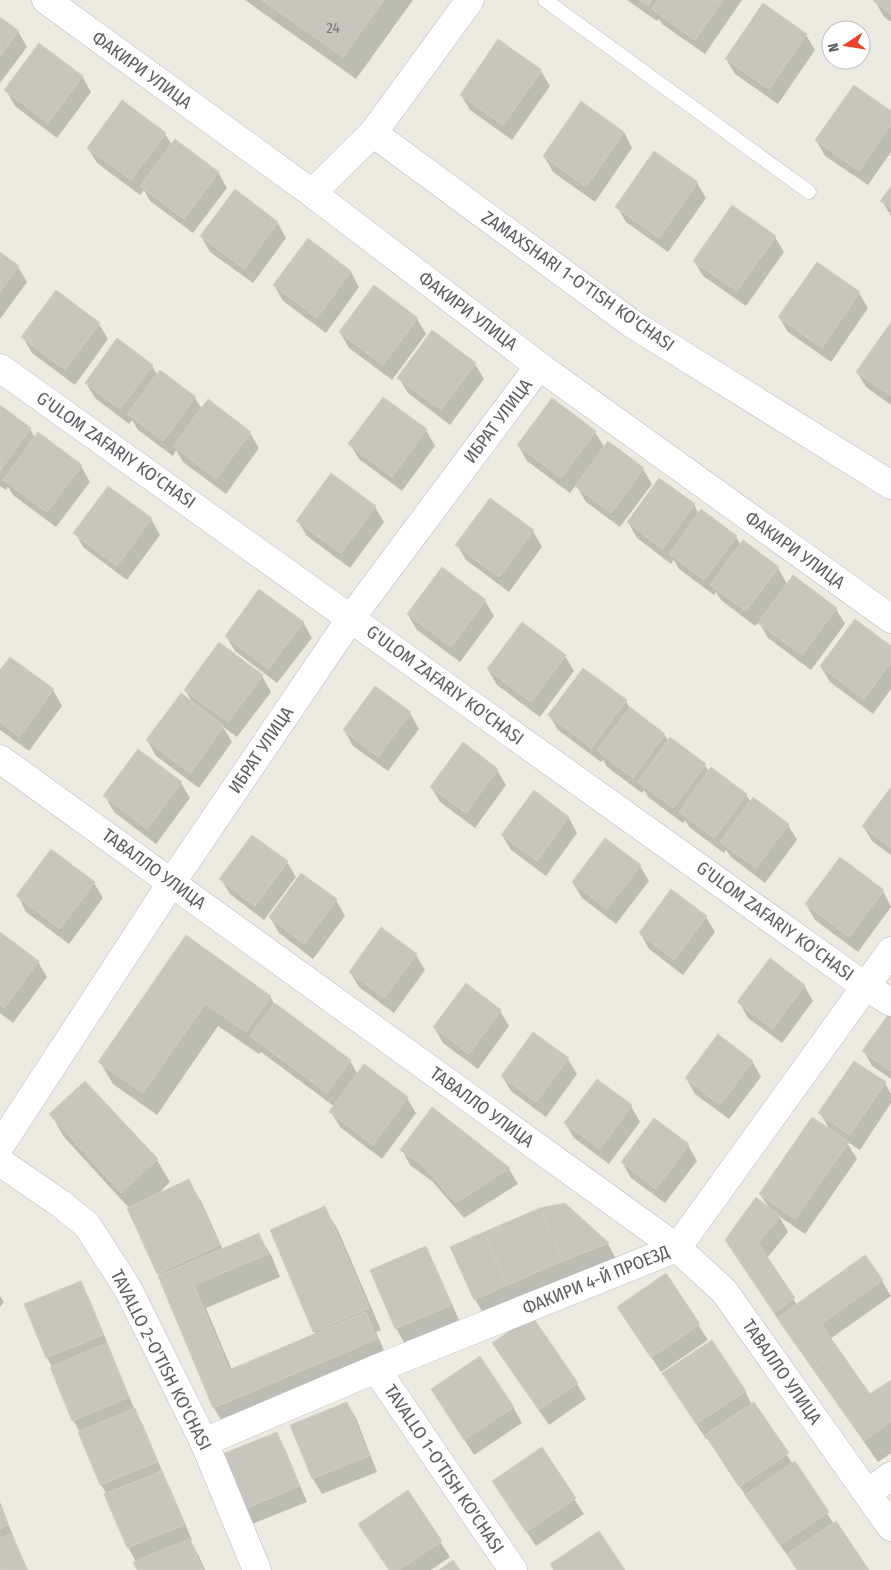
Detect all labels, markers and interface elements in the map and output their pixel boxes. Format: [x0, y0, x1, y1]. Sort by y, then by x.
house number: 24 [326, 19, 340, 37]
north arrow [821, 20, 871, 70]
street label: ФАКИРИ УЛИЦА [88, 26, 197, 114]
text: N [825, 42, 843, 53]
street label: ZAMAXSHARI 1-O'TISH KO'CHASI [477, 206, 679, 356]
street label: ФАКИРИ УЛИЦА [414, 267, 522, 356]
street label: ИБРАТ УЛИЦА [459, 374, 537, 468]
street label: G'ULOM ZAFARIY KO'CHASI [32, 387, 200, 513]
street label: ФАКИРИ УЛИЦА [741, 506, 850, 594]
street label: G'ULOM ZAFARIY KO'CHASI [362, 620, 528, 750]
street label: ИБРАТ УЛИЦА [224, 702, 298, 798]
street label: ТАВАЛЛО УЛИЦА [98, 824, 211, 914]
street label: G'ULOM ZAFARIY KO'CHASI [692, 856, 858, 986]
street label: ТАВАЛЛО УЛИЦА [426, 1062, 539, 1152]
street label: ФАКИРИ 4-Й ПРОЕЗД [519, 1240, 673, 1320]
street label: TAVALLO 2-O'TISH KO'CHASI [106, 1266, 216, 1454]
street label: ТАВАЛЛО УЛИЦА [738, 1315, 827, 1429]
street label: TAVALLO 1-O'TISH KO'CHASI [379, 1380, 509, 1558]

